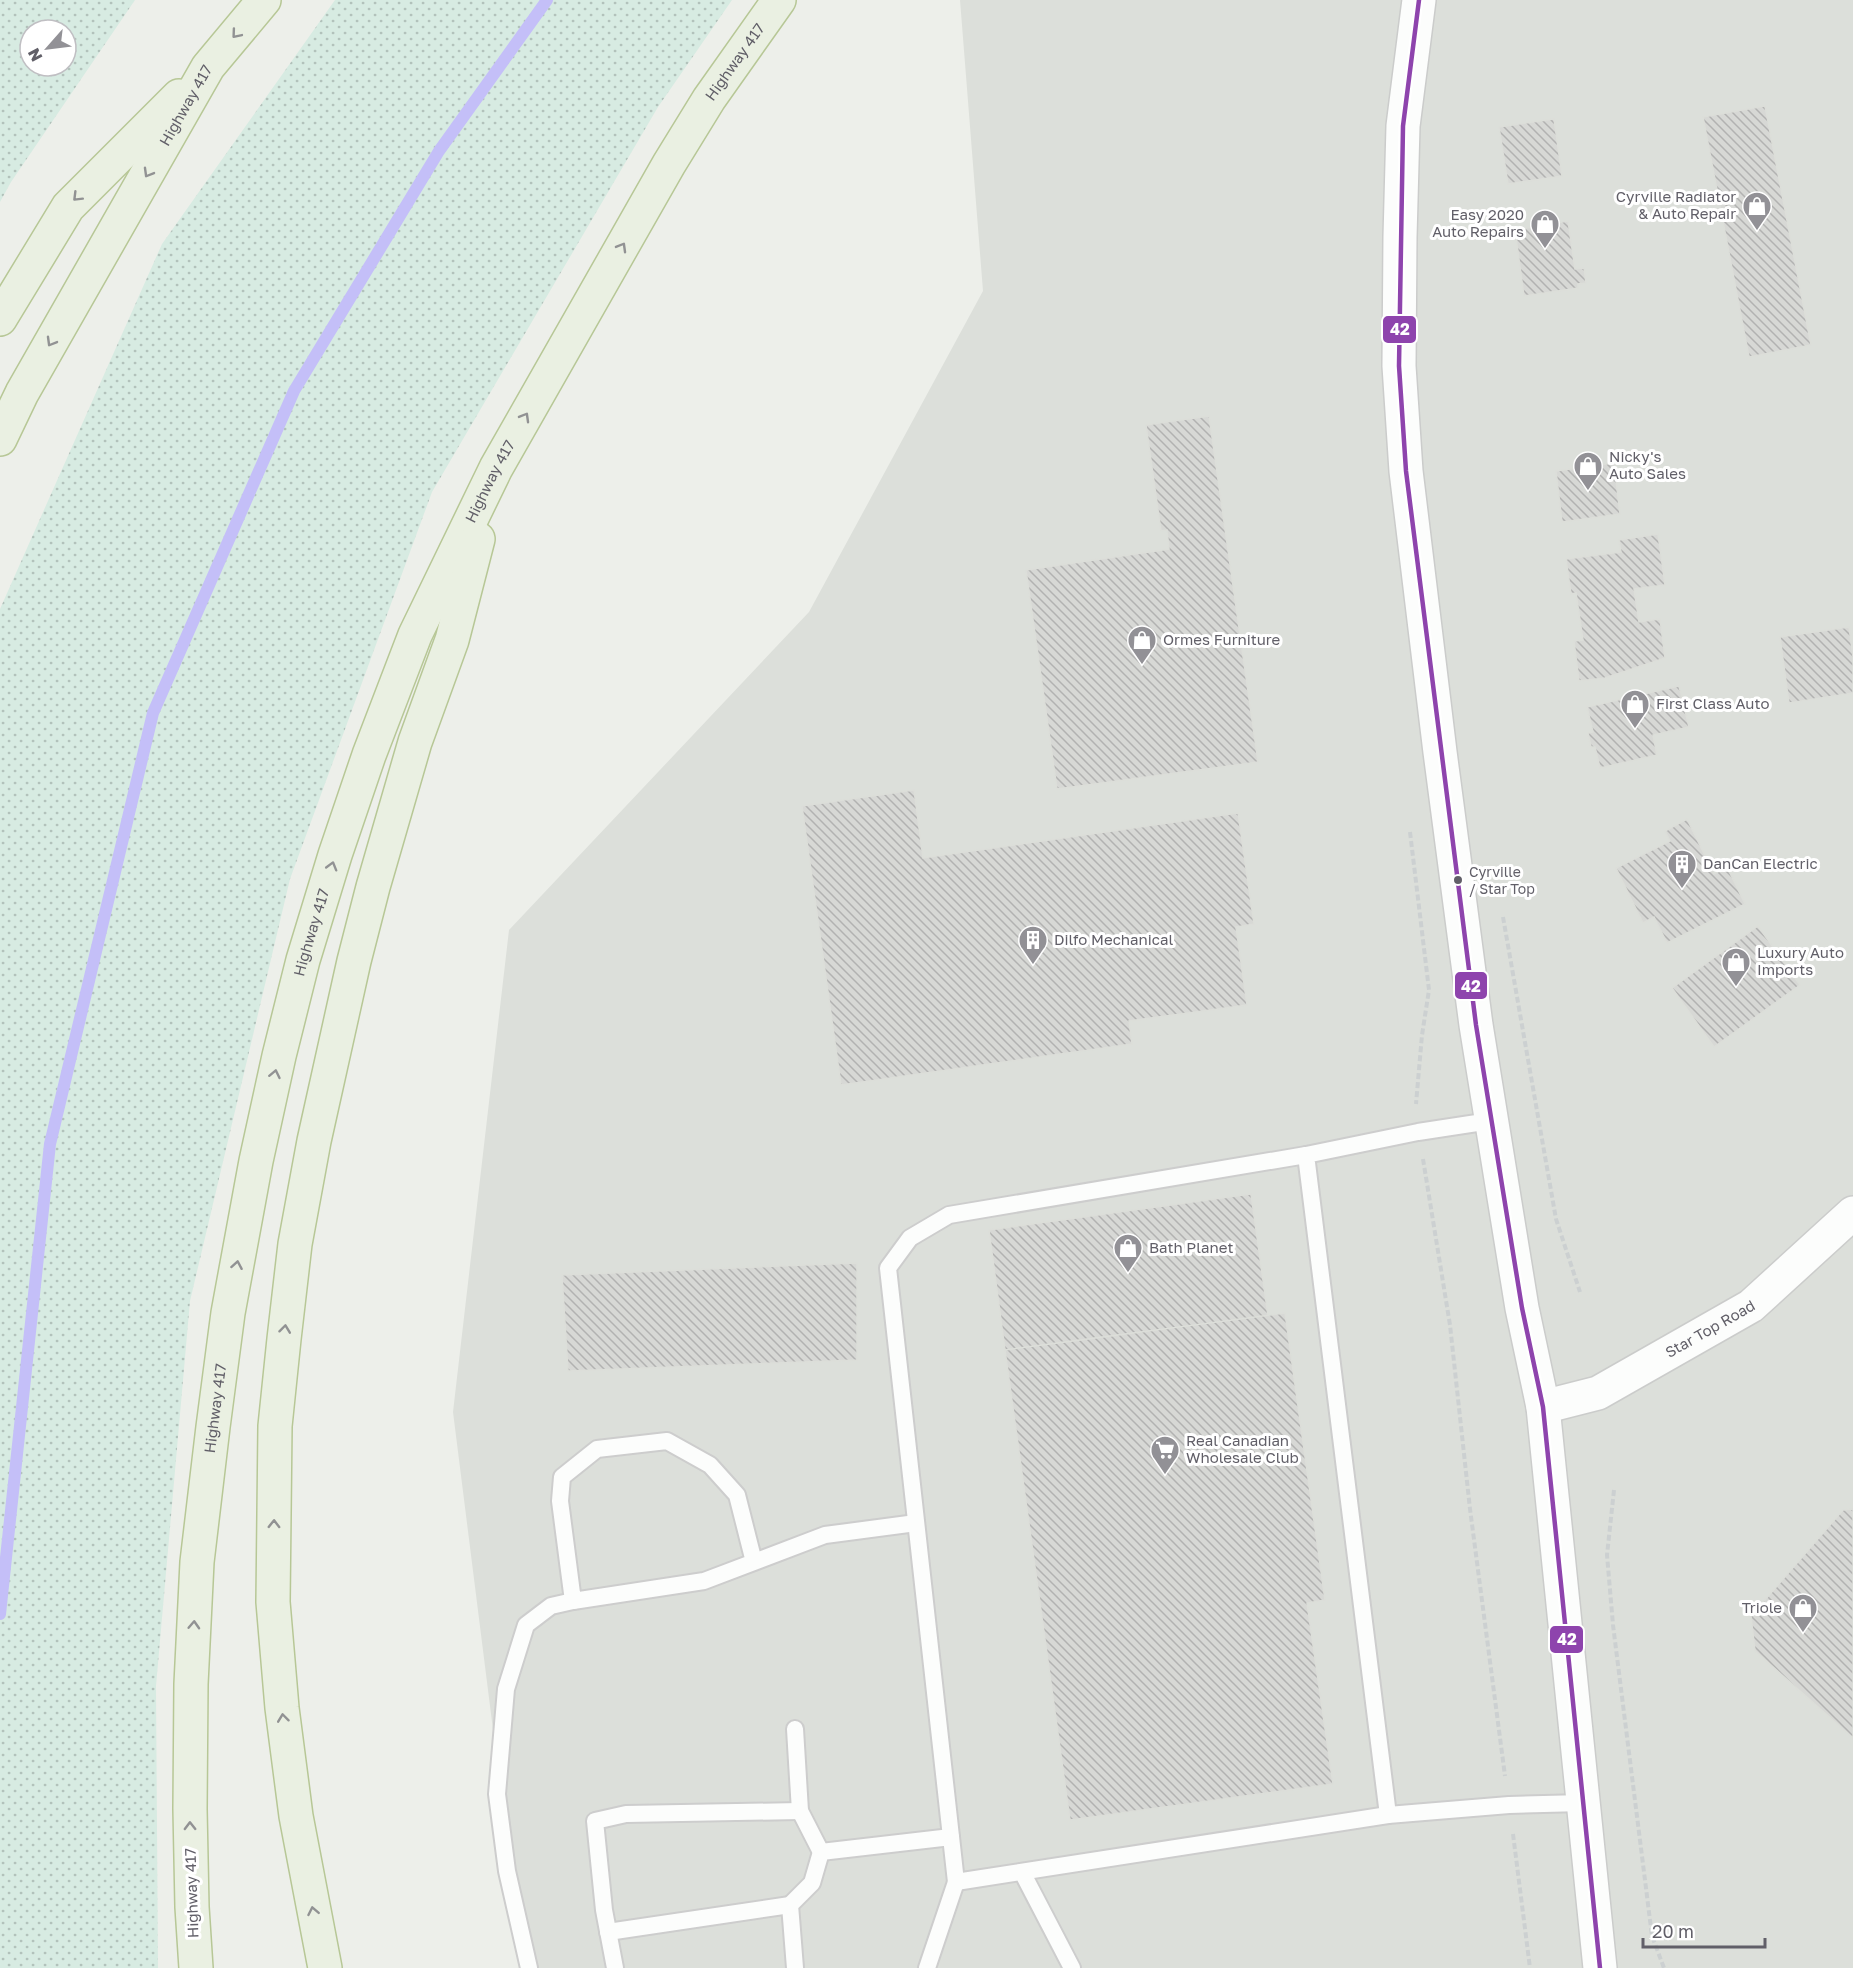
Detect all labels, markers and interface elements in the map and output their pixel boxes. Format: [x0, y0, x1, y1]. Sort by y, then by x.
north arrow [18, 18, 78, 78]
street label: Highway 417 [701, 19, 768, 104]
one-way arrow [232, 27, 243, 38]
text: N [23, 45, 46, 65]
street label: Highway 417 [155, 61, 215, 149]
one-way arrow [143, 167, 155, 177]
place label: Cyrville Radiator & Auto Repair [1616, 187, 1736, 222]
shop icon: Cyrville Radiator & Auto Repair [1741, 190, 1773, 232]
one-way arrow [73, 191, 84, 201]
place label: Easy 2020 Auto Repairs [1432, 205, 1524, 240]
shop icon: Easy 2020 Auto Repairs [1529, 208, 1561, 250]
one-way arrow [614, 243, 626, 253]
line badge: 42 [1382, 315, 1417, 344]
text: 42 [1390, 319, 1410, 339]
one-way arrow [47, 336, 58, 346]
one-way arrow [518, 413, 530, 423]
street label: Highway 417 [461, 437, 518, 525]
place label: Nicky's Auto Sales [1609, 447, 1686, 482]
shop icon: Nicky's Auto Sales [1572, 450, 1604, 492]
shop icon: Ormes Furniture [1126, 624, 1158, 666]
place label: Ormes Furniture [1163, 630, 1280, 648]
shop icon: First Class Auto [1619, 688, 1651, 730]
place label: First Class Auto [1656, 694, 1769, 712]
building icon: DanCan Electric [1666, 848, 1698, 890]
place label: DanCan Electric [1703, 854, 1818, 872]
one-way arrow [324, 861, 337, 871]
place label: Cyrville / Star Top [1469, 863, 1535, 897]
marker: Cyrville / Star Top [1452, 874, 1464, 886]
street label: Highway 417 [289, 886, 332, 978]
building icon: Dilfo Mechanical [1017, 924, 1049, 966]
place label: Dilfo Mechanical [1054, 930, 1173, 948]
place label: Luxury Auto Imports [1757, 943, 1844, 978]
shop icon: Luxury Auto Imports [1720, 946, 1752, 988]
line badge: 42 [1454, 971, 1488, 1000]
text: 42 [1461, 976, 1481, 996]
one-way arrow [268, 1069, 281, 1079]
shop icon: Bath Planet [1112, 1232, 1144, 1274]
place label: Bath Planet [1149, 1238, 1233, 1256]
one-way arrow [230, 1261, 243, 1271]
street label: Star Top Road [1662, 1296, 1758, 1361]
one-way arrow [278, 1324, 291, 1334]
street label: Highway 417 [200, 1362, 229, 1454]
place label: Real Canadian Wholesale Club [1186, 1431, 1299, 1466]
supermarket icon: Real Canadian Wholesale Club [1149, 1434, 1181, 1476]
one-way arrow [268, 1519, 280, 1528]
shop icon: Triole [1787, 1592, 1819, 1634]
place label: Triole [1742, 1598, 1782, 1616]
one-way arrow [188, 1621, 201, 1630]
line badge: 42 [1549, 1625, 1584, 1654]
text: 42 [1557, 1629, 1577, 1649]
one-way arrow [278, 1714, 290, 1723]
one-way arrow [184, 1821, 196, 1830]
street label: Highway 417 [180, 1848, 202, 1938]
one-way arrow [307, 1906, 320, 1916]
scale bar [1643, 1911, 1764, 1949]
text: 20 m [1652, 1920, 1694, 1942]

